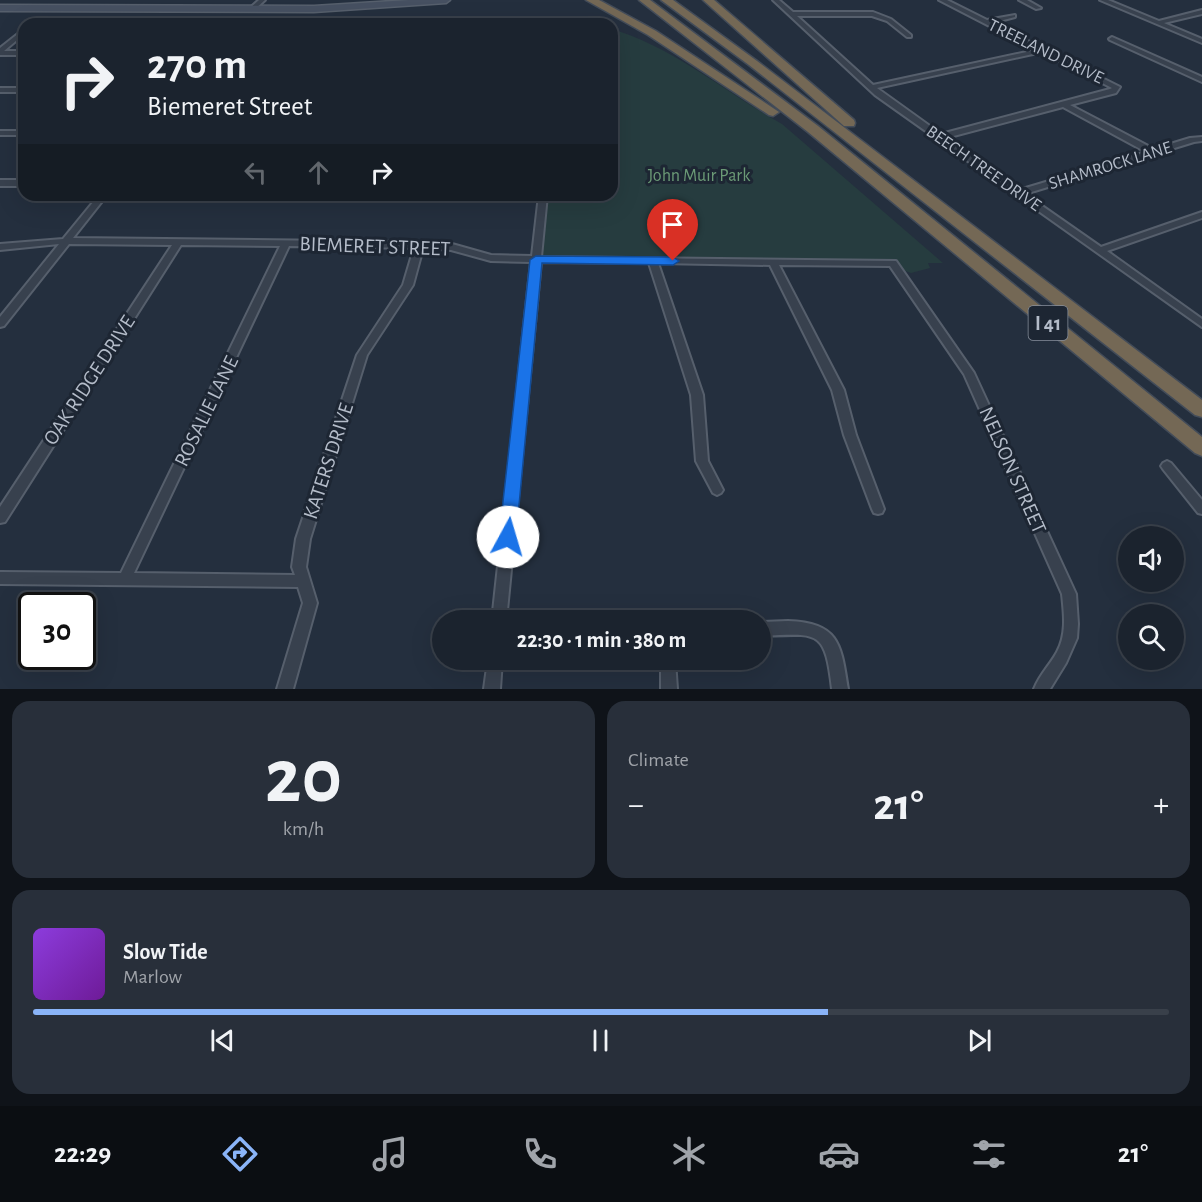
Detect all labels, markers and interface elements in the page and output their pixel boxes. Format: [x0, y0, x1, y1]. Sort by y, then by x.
street label: TREELAND DRIVE [985, 16, 1106, 88]
icon: right [48, 42, 126, 120]
text: 270 m [147, 44, 247, 86]
text: Biemeret Street [147, 93, 312, 120]
street label: BEECH TREE DRIVE [923, 123, 1044, 215]
street label: SHAMROCK LANE [1047, 139, 1174, 193]
icon: left [239, 156, 272, 189]
icon: ahead [302, 156, 335, 189]
icon: right [365, 156, 398, 189]
park label: John Muir Park [648, 167, 751, 185]
pin [647, 199, 698, 261]
icon: arrive [656, 208, 689, 241]
street label: BIEMERET STREET [299, 233, 451, 260]
road number: I 41 [1028, 306, 1068, 340]
street label: OAK RIDGE DRIVE [40, 312, 139, 449]
street label: ROSALIE LANE [171, 353, 242, 470]
street label: KATERS DRIVE [300, 401, 357, 522]
street label: NELSON STREET [975, 404, 1050, 537]
position arrow [476, 505, 540, 569]
map controls [1118, 526, 1184, 670]
button: sound [1118, 526, 1184, 592]
speed limit sign: 30 [18, 592, 96, 670]
button: search [1118, 604, 1184, 670]
text: 22:30 · 1 min · 380 m [517, 629, 686, 651]
text: 20 [265, 739, 342, 817]
text: Climate [628, 750, 689, 770]
text: 21° [873, 783, 924, 828]
text: − [628, 789, 644, 822]
text: + [1153, 789, 1169, 822]
text: km/h [283, 819, 324, 839]
text: Slow Tide [123, 941, 208, 963]
text: Marlow [123, 967, 182, 987]
icon: previous [206, 1024, 239, 1057]
icon: pause [584, 1024, 617, 1057]
icon: next [963, 1024, 996, 1057]
icon: directions [219, 1133, 261, 1175]
icon: music [369, 1133, 411, 1175]
icon: phone [519, 1133, 561, 1175]
icon: climate [668, 1133, 710, 1175]
icon: car [818, 1133, 860, 1175]
icon: filters [968, 1133, 1010, 1175]
text: 22:29 [54, 1140, 111, 1167]
text: 21° [1118, 1140, 1148, 1167]

